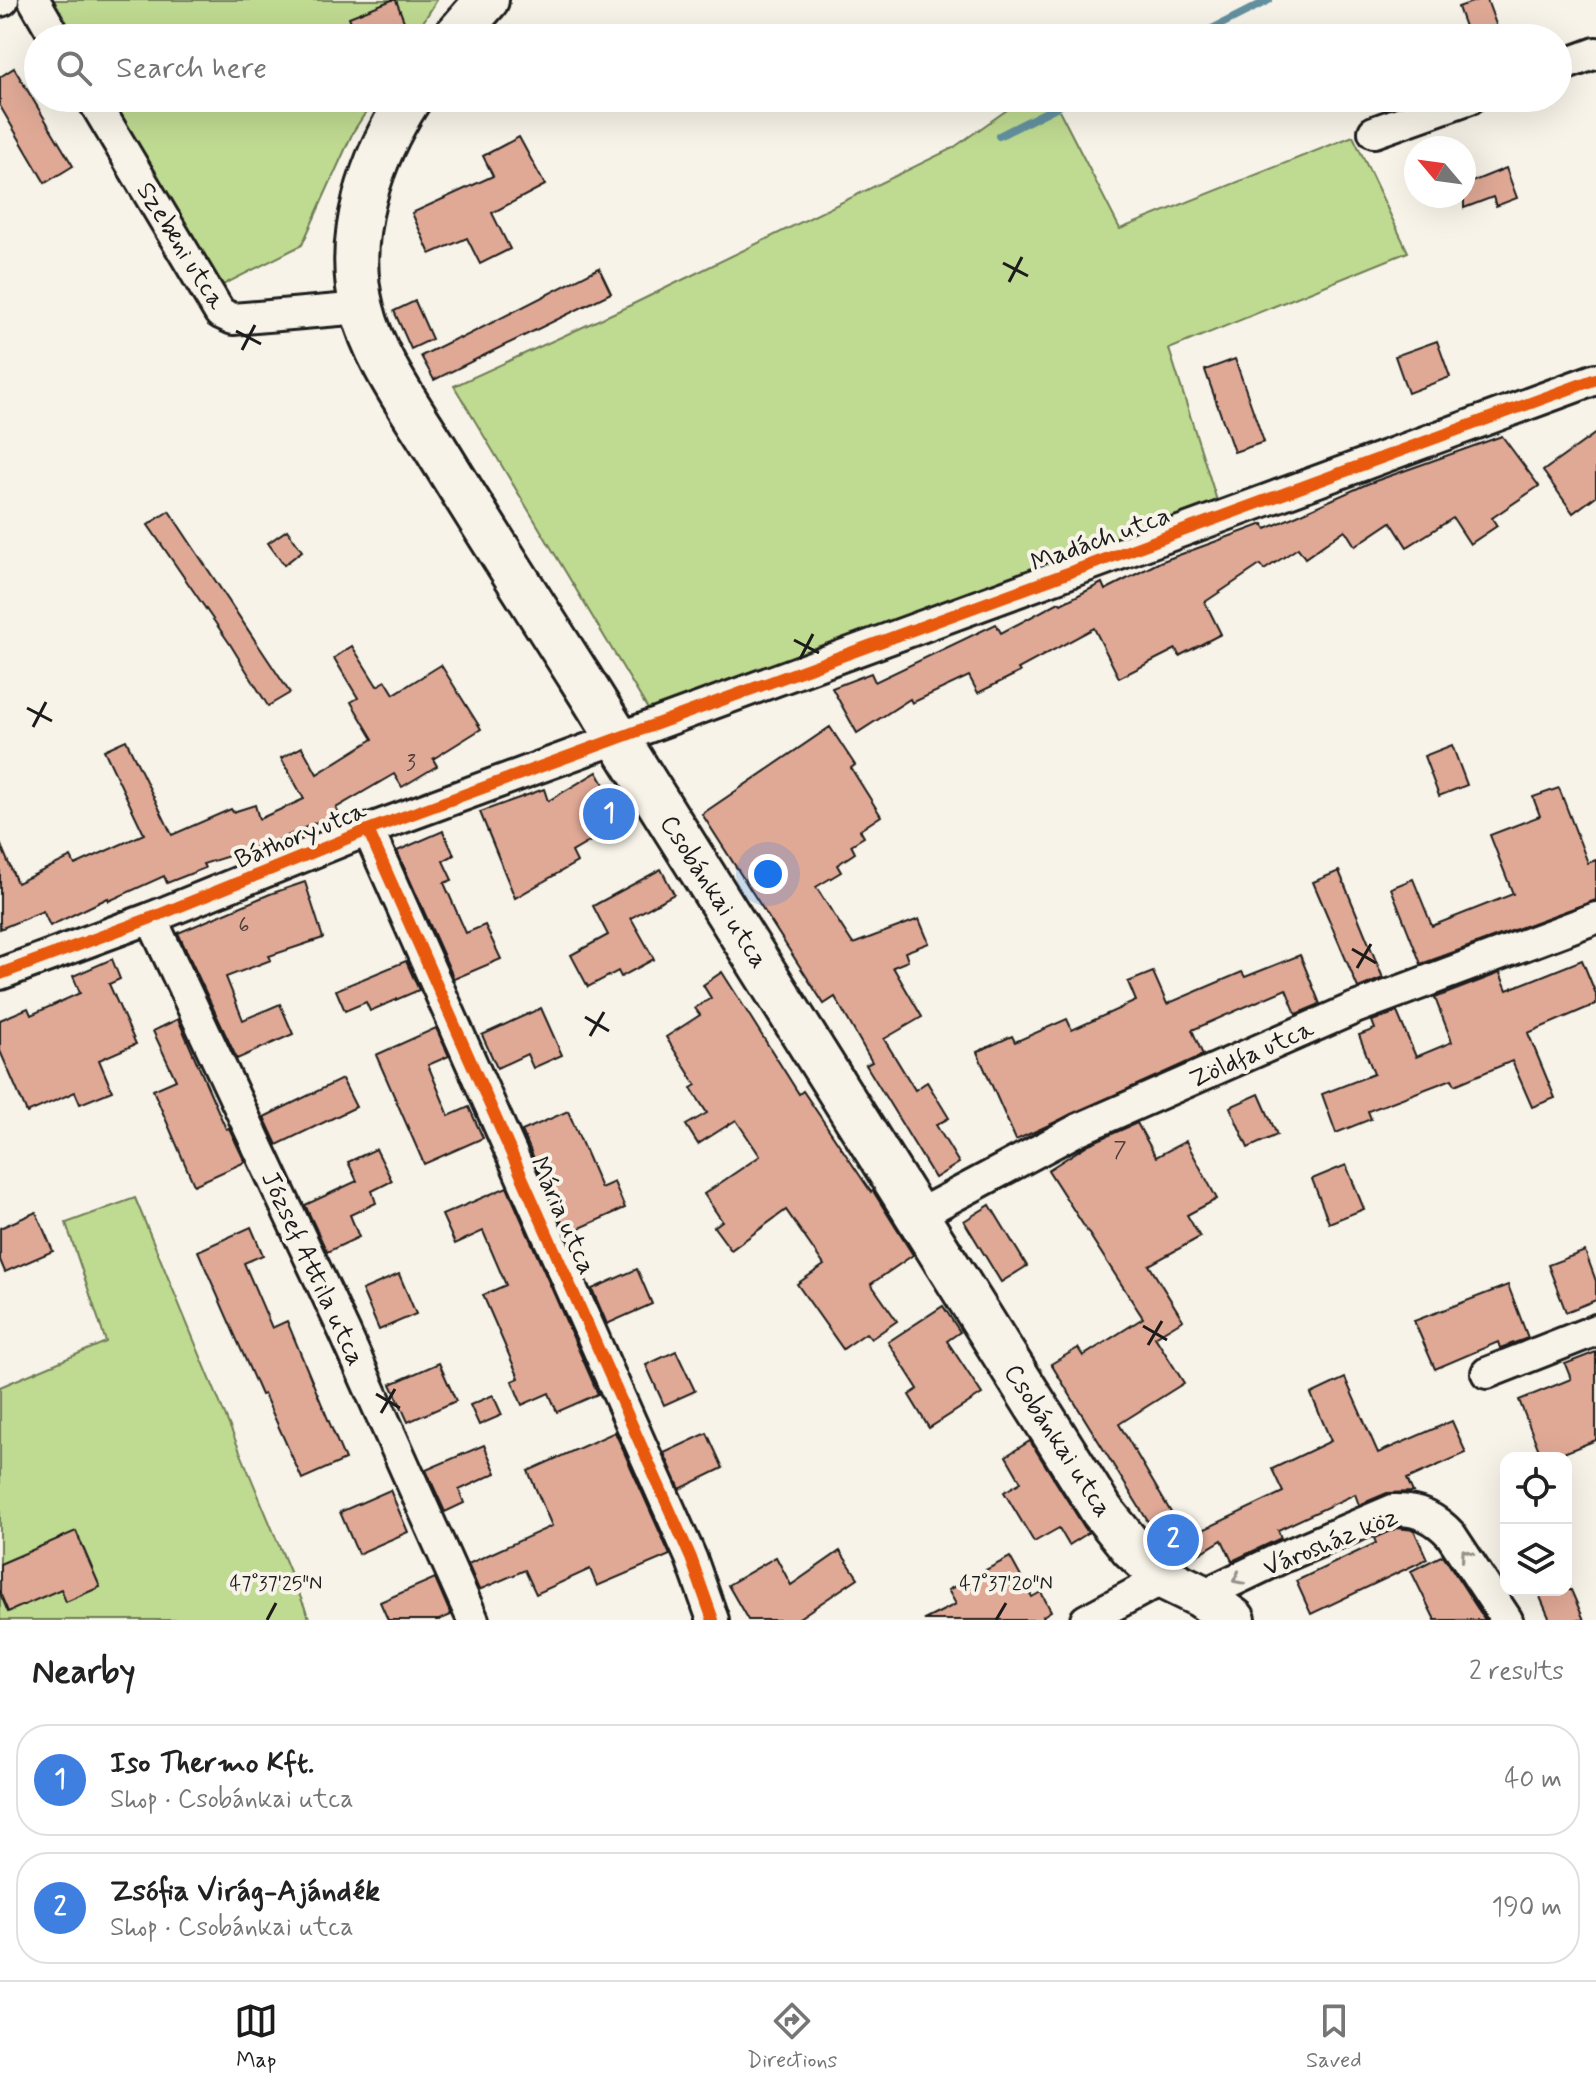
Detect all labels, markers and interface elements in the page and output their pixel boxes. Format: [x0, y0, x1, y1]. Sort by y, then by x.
search box [24, 24, 1572, 112]
icon: search [52, 46, 96, 90]
text: Search here [116, 49, 267, 88]
north arrow [1404, 136, 1476, 208]
street label: Szebeni utca [128, 176, 233, 317]
street label: Madách utca [1026, 499, 1175, 581]
house number: 3 [406, 750, 416, 778]
pin: 1 [583, 784, 635, 844]
street label: Báthory utca [230, 794, 372, 878]
street label: Csobánkai utca [651, 809, 776, 975]
your location [748, 854, 788, 894]
house number: 6 [238, 912, 250, 940]
street label: Zöldfa utca [1184, 1012, 1320, 1097]
house number: 7 [1113, 1137, 1127, 1165]
street label: Mária utca [521, 1151, 603, 1280]
street label: József Attila utca [252, 1166, 372, 1372]
street label: Csobánkai utca [995, 1358, 1120, 1524]
map controls [1500, 1452, 1572, 1596]
button: locate [1500, 1452, 1572, 1524]
street label: Városház köz [1258, 1500, 1403, 1585]
pin: 2 [1147, 1510, 1199, 1570]
button: layers [1500, 1524, 1572, 1596]
one-way arrow [1461, 1549, 1476, 1563]
one-way arrow [1232, 1569, 1246, 1585]
text: 47°37'25"N [230, 1571, 322, 1598]
text: 47°37'20"N [959, 1571, 1053, 1598]
text: Nearby [32, 1650, 136, 1695]
text: 2 results [1469, 1655, 1564, 1689]
text: Iso Thermo Kft. [110, 1744, 314, 1783]
text: 1 [54, 1763, 66, 1797]
text: 40 m [1504, 1763, 1562, 1797]
text: Shop · Csobánkai utca [110, 1783, 354, 1817]
text: Zsófia Virág-Ajándék [110, 1872, 380, 1911]
text: 2 [54, 1891, 66, 1925]
text: 190 m [1492, 1891, 1562, 1925]
text: Shop · Csobánkai utca [110, 1911, 354, 1945]
tab: Map [234, 1999, 278, 2075]
tab: Directions [747, 1999, 837, 2075]
tab: Saved [1306, 1999, 1362, 2075]

